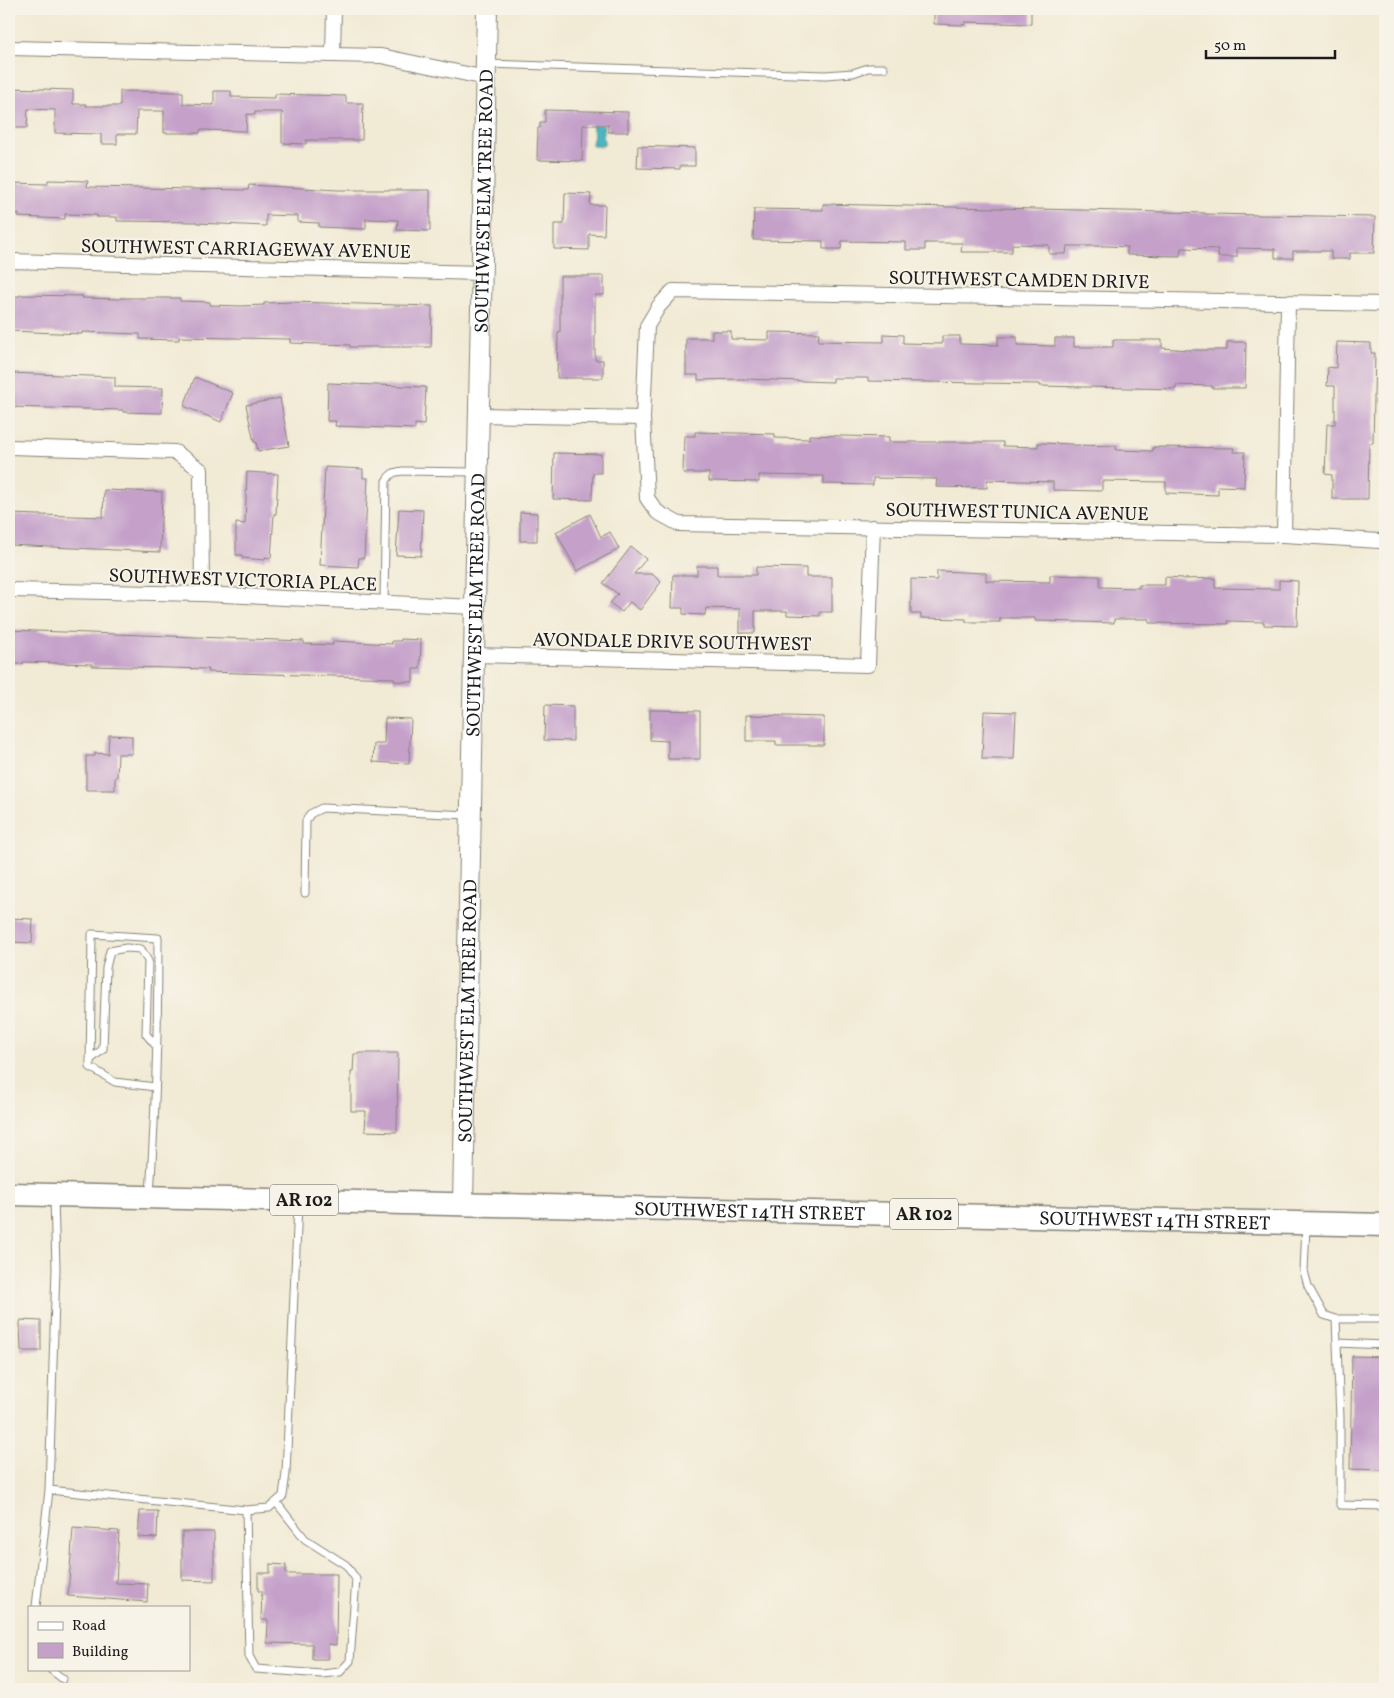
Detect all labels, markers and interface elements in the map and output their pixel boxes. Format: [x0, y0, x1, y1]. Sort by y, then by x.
scale bar [1206, 28, 1335, 60]
text: 50 m [1214, 36, 1246, 57]
street label: SOUTHWEST ELM TREE ROAD [469, 69, 501, 333]
street label: SOUTHWEST CARRIAGEWAY AVENUE [81, 234, 411, 266]
street label: SOUTHWEST CAMDEN DRIVE [888, 266, 1150, 296]
street label: SOUTHWEST ELM TREE ROAD [461, 473, 493, 737]
street label: SOUTHWEST TUNICA AVENUE [885, 498, 1149, 528]
street label: SOUTHWEST VICTORIA PLACE [108, 563, 378, 599]
street label: AVONDALE DRIVE SOUTHWEST [532, 628, 812, 658]
street label: SOUTHWEST ELM TREE ROAD [453, 879, 485, 1143]
road number: AR 102 [270, 1184, 338, 1216]
street label: SOUTHWEST 14TH STREET [634, 1197, 866, 1228]
road number: AR 102 [890, 1198, 958, 1230]
street label: SOUTHWEST 14TH STREET [1039, 1206, 1271, 1237]
legend [28, 1606, 190, 1670]
text: Road [72, 1616, 106, 1637]
text: Building [72, 1642, 129, 1663]

